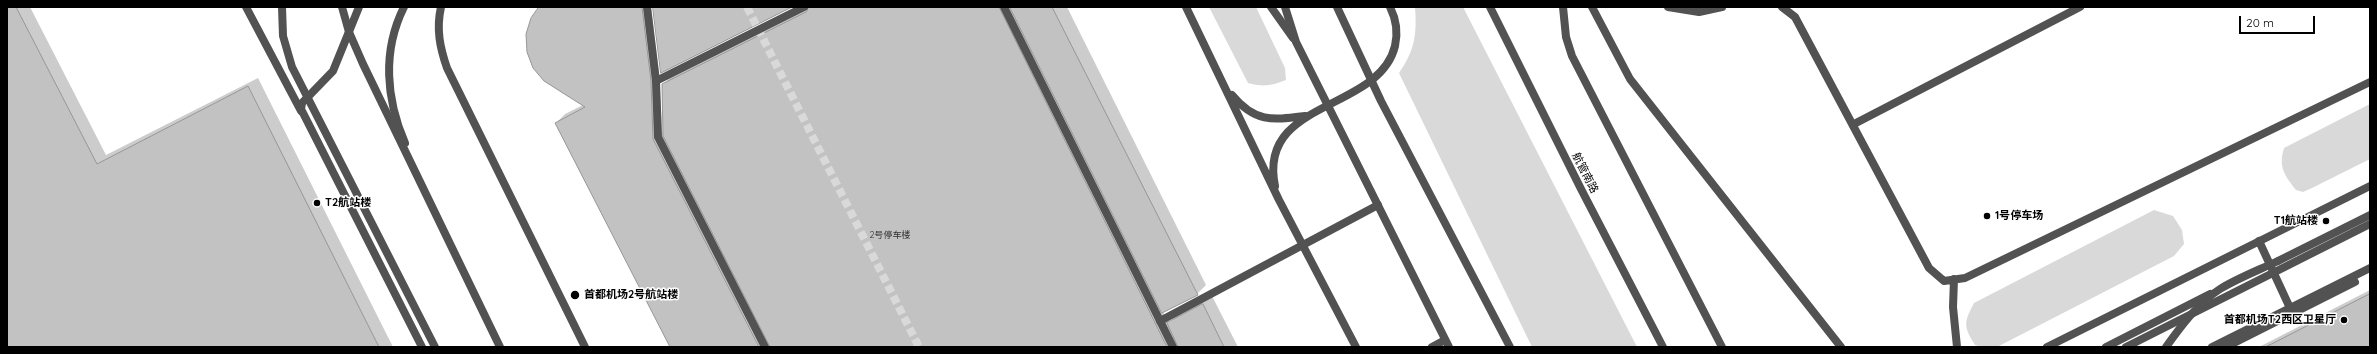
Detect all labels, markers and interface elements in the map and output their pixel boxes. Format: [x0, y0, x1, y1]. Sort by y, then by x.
scale bar [2241, 8, 2317, 34]
text: 20 m [2246, 15, 2274, 30]
street label: 航管南路 [1569, 150, 1601, 196]
place label: T2航站楼 [325, 196, 371, 210]
marker: T2航站楼 [312, 198, 322, 208]
place label: 1号停车场 [1995, 209, 2043, 223]
marker: 1号停车场 [1982, 211, 1992, 221]
place label: T1航站楼 [2274, 214, 2318, 228]
marker: T1航站楼 [2321, 216, 2331, 226]
house number: 2号停车楼 [870, 230, 910, 240]
place label: 首都机场2号航站楼 [584, 288, 678, 302]
marker: 首都机场2号航站楼 [569, 289, 581, 301]
place label: 首都机场T2西区卫星厅 [2224, 313, 2336, 327]
marker: 首都机场T2西区卫星厅 [2339, 315, 2349, 325]

